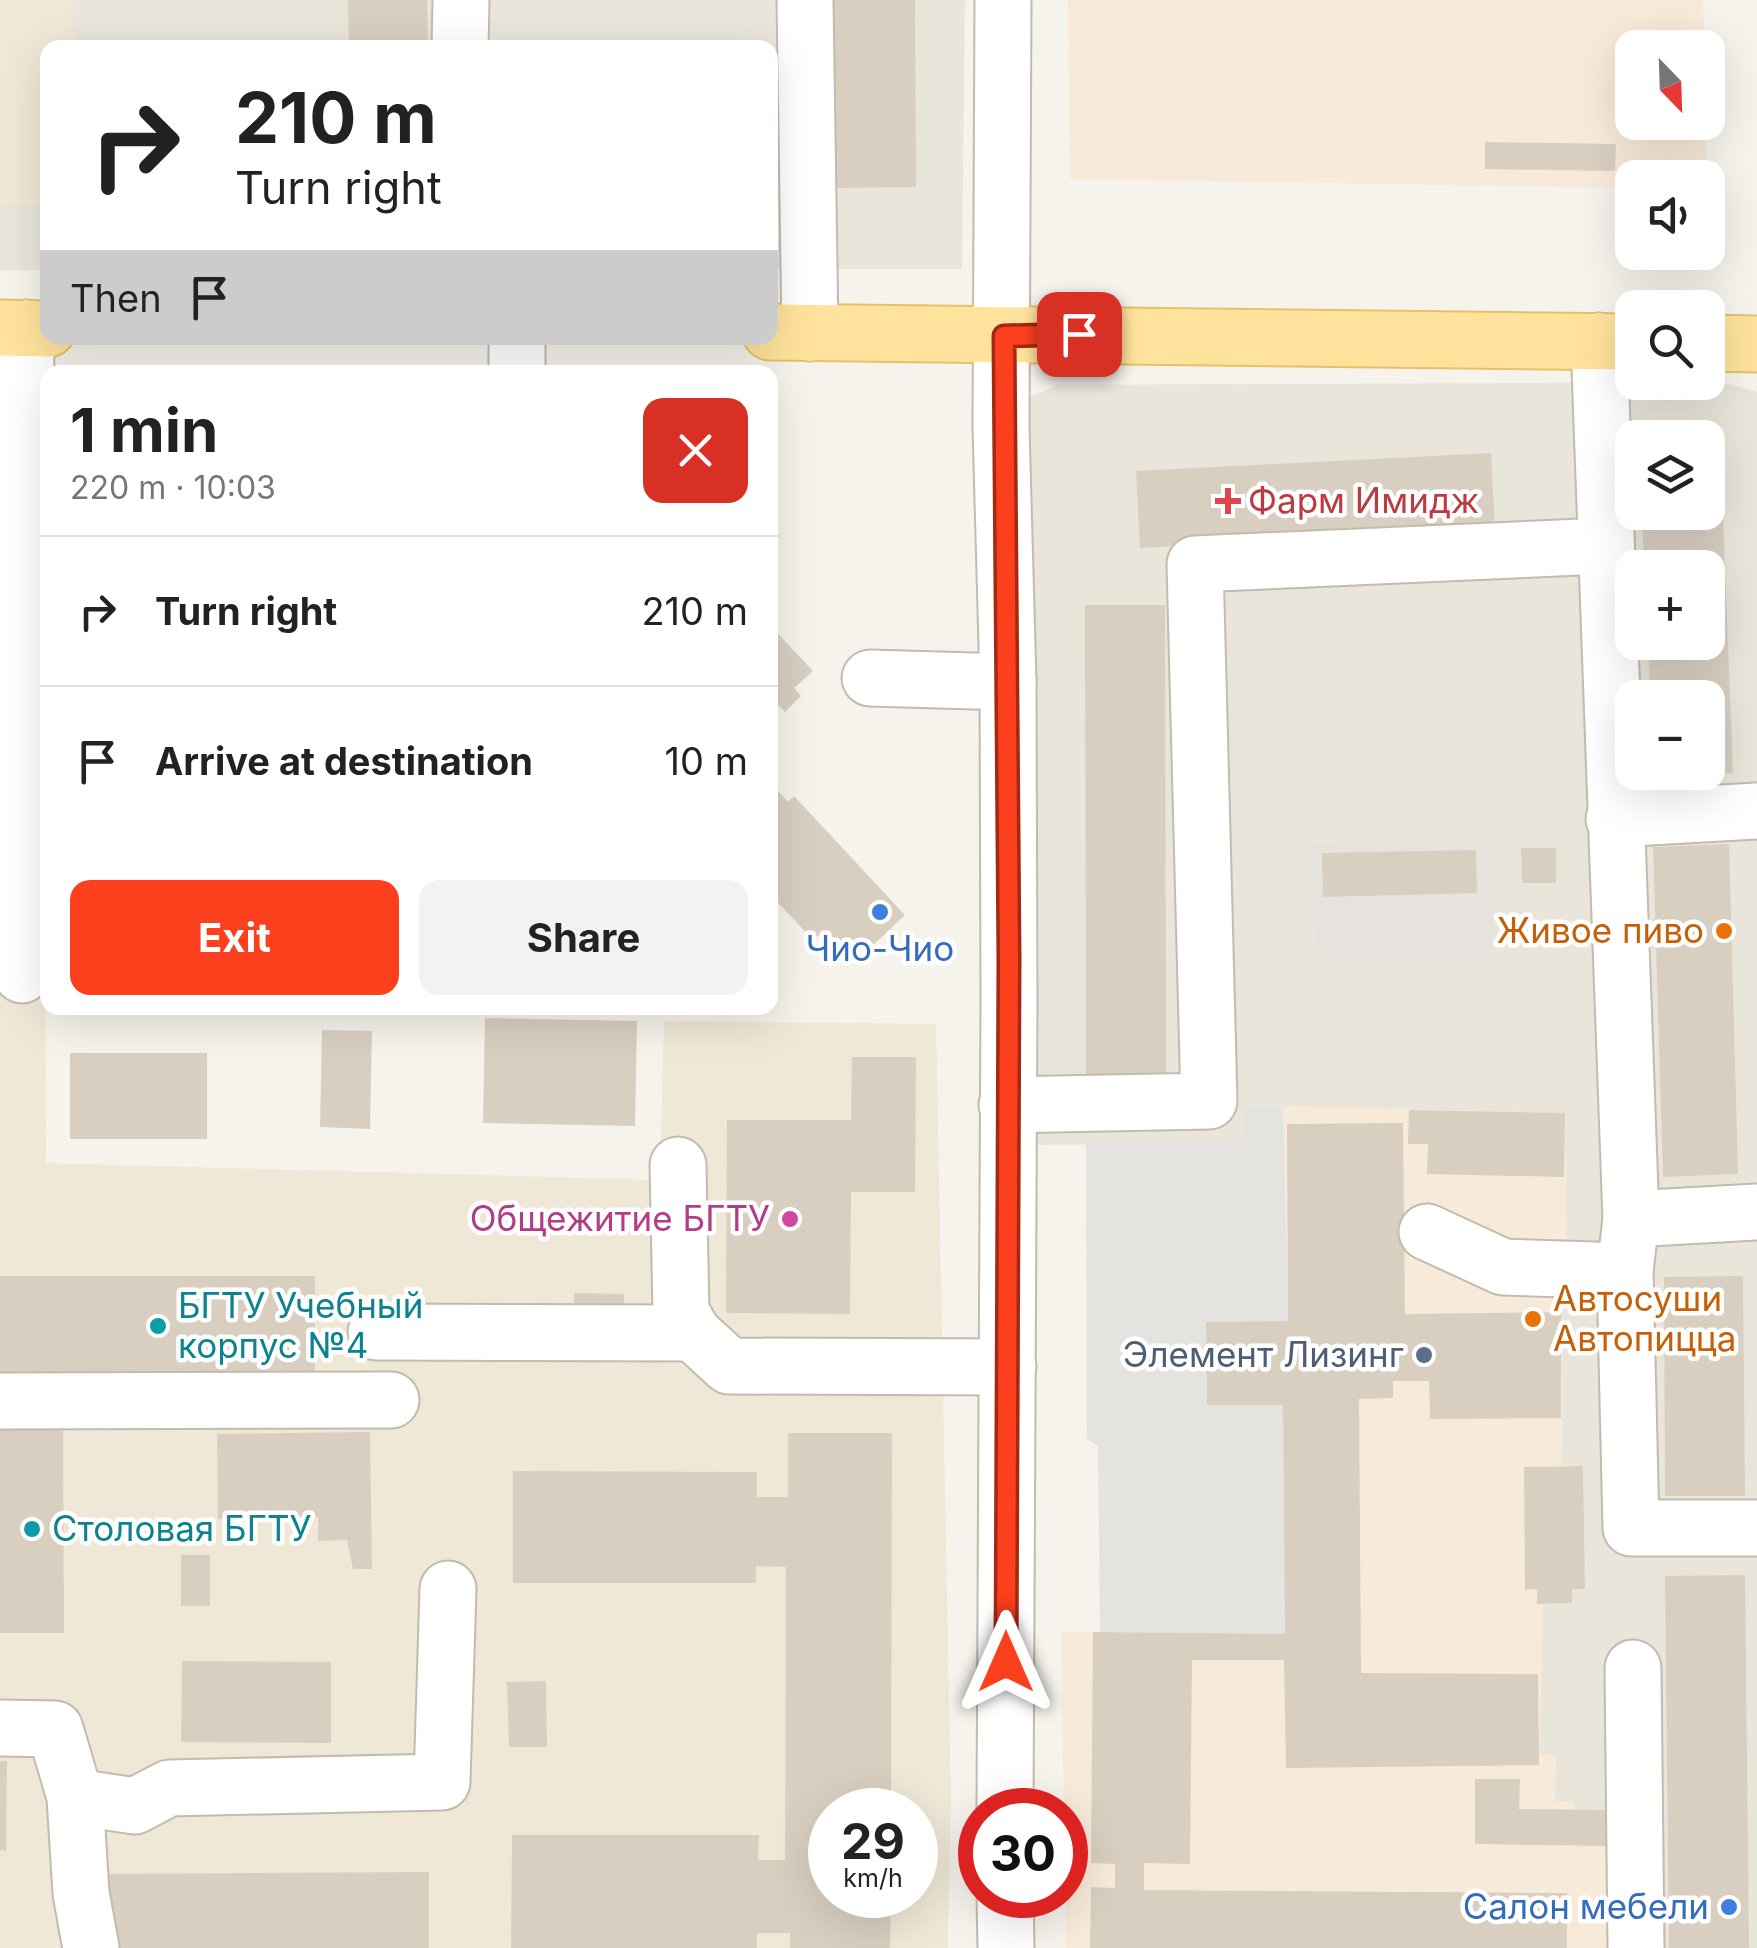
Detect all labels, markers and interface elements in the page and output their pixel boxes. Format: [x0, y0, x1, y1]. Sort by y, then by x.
north arrow [1615, 30, 1725, 140]
map controls [1615, 30, 1725, 790]
text: 210 m [235, 75, 437, 160]
icon: right [70, 80, 200, 210]
text: Turn right [235, 160, 442, 215]
button: sound [1615, 160, 1725, 270]
icon: arrive [182, 270, 237, 325]
text: Then [70, 275, 162, 321]
button: search [1615, 290, 1725, 400]
pin [1037, 292, 1122, 377]
icon: arrive [1052, 307, 1107, 362]
text: 1 min [70, 394, 218, 466]
button: close [643, 398, 748, 503]
button: layers [1615, 420, 1725, 530]
text: 220 m · 10:03 [70, 468, 276, 507]
place label: Фарм Имидж [1248, 479, 1479, 521]
marker: Фарм Имидж [1217, 490, 1239, 512]
button: + [1615, 550, 1725, 660]
icon: right [70, 584, 125, 639]
text: Turn right [155, 588, 337, 634]
text: 210 m [641, 588, 748, 634]
button: − [1615, 680, 1725, 790]
icon: arrive [70, 734, 125, 789]
text: Arrive at destination [155, 738, 533, 784]
text: 10 m [665, 738, 748, 784]
button: Exit [70, 880, 399, 995]
button: Share [419, 880, 748, 995]
marker: Чио-Чио [869, 901, 891, 923]
place label: Живое пиво [1497, 909, 1704, 951]
marker: Живое пиво [1713, 920, 1735, 942]
place label: Чио-Чио [806, 927, 954, 969]
place label: Общежитие БГТУ [470, 1197, 770, 1239]
marker: Общежитие БГТУ [779, 1208, 801, 1230]
place label: Автосуши Автопицца [1553, 1277, 1736, 1359]
place label: БГТУ Учебный корпус №4 [178, 1284, 423, 1366]
marker: Автосуши Автопицца [1522, 1308, 1544, 1330]
marker: БГТУ Учебный корпус №4 [147, 1315, 169, 1337]
place label: Элемент Лизинг [1123, 1333, 1404, 1375]
marker: Элемент Лизинг [1413, 1344, 1435, 1366]
place label: Столовая БГТУ [52, 1507, 312, 1549]
marker: Столовая БГТУ [21, 1518, 43, 1540]
position arrow [954, 1610, 1058, 1714]
speed limit sign: 30 [958, 1788, 1088, 1918]
text: 29 [841, 1811, 905, 1871]
text: km/h [843, 1863, 903, 1893]
place label: Салон мебели [1463, 1885, 1709, 1927]
marker: Салон мебели [1718, 1896, 1740, 1918]

